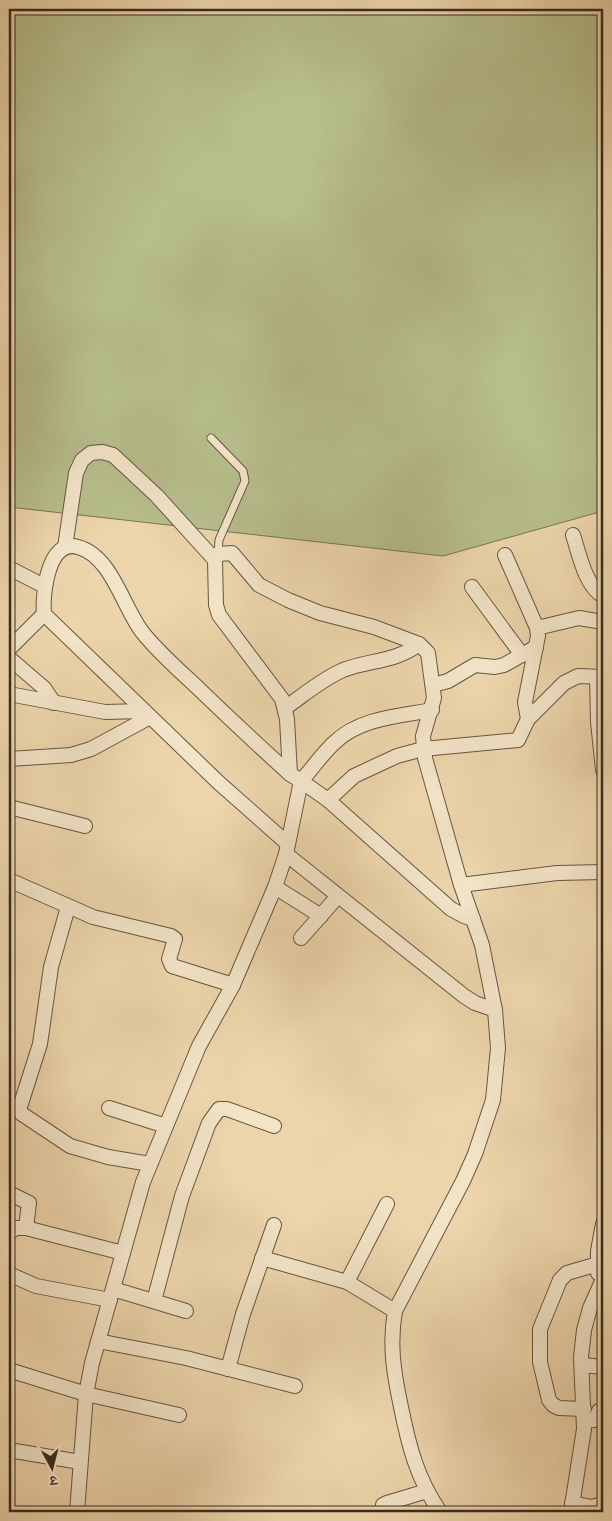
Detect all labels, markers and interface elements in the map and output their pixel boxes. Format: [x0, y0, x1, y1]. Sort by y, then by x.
north arrow [28, 1444, 78, 1494]
text: उ [48, 1468, 59, 1489]

